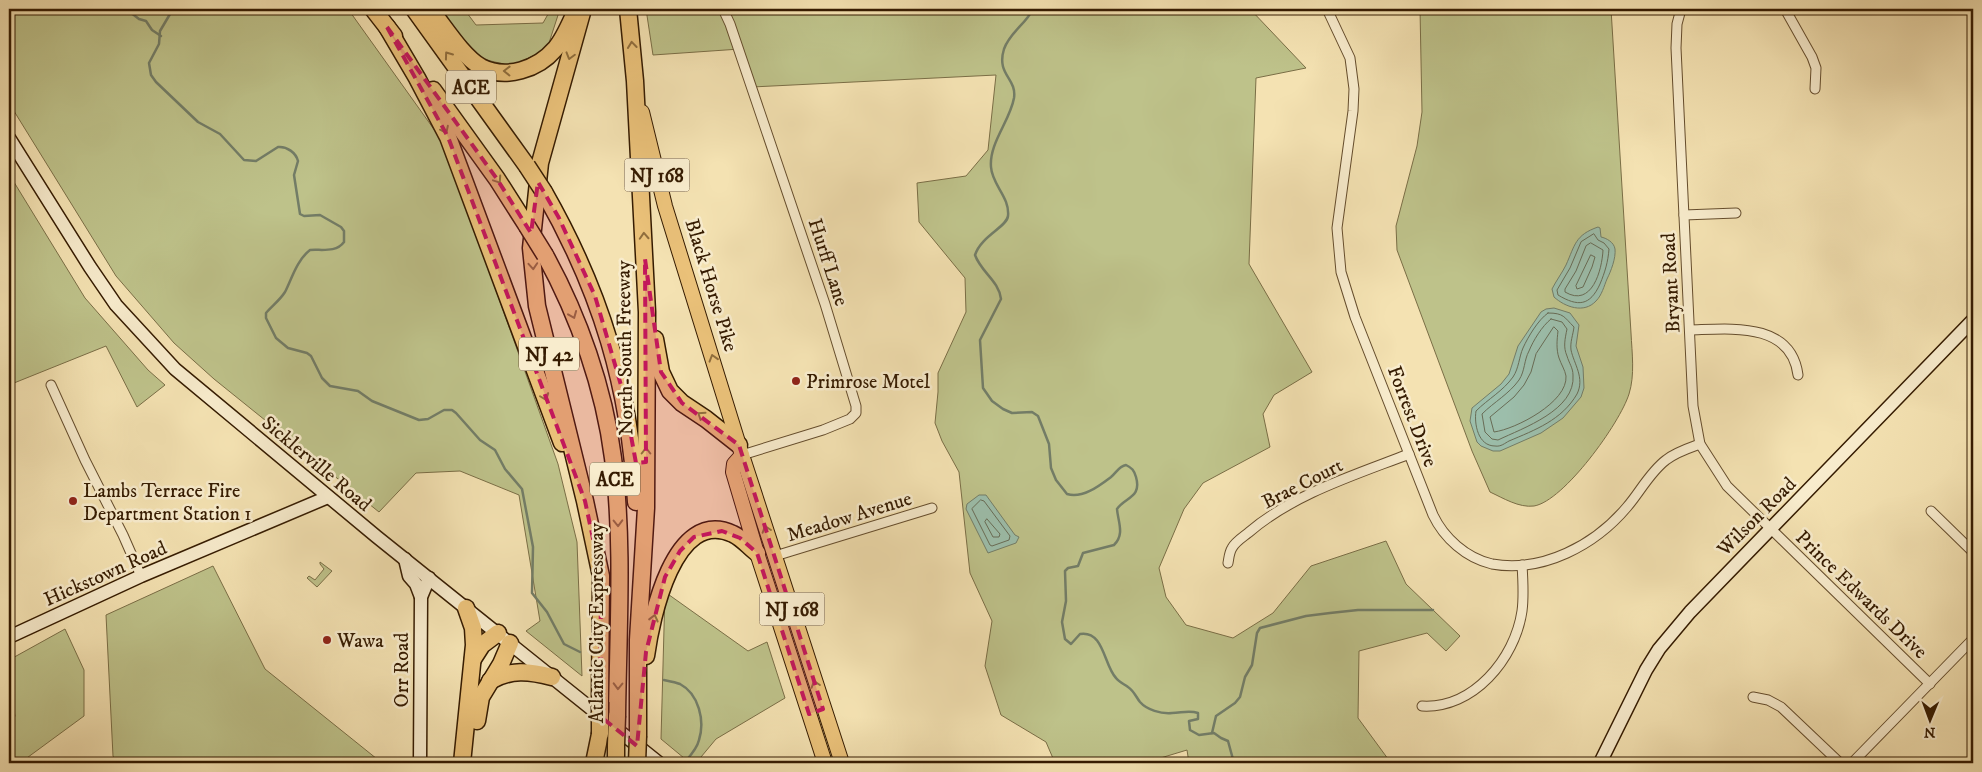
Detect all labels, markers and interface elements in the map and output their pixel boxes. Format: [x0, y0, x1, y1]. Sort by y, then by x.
one-way arrow [627, 41, 638, 49]
one-way arrow [445, 51, 454, 61]
one-way arrow [565, 51, 575, 59]
one-way arrow [503, 66, 511, 77]
road number: ACE [446, 70, 496, 104]
one-way arrow [439, 125, 449, 134]
road number: NJ 168 [624, 158, 690, 192]
one-way arrow [491, 174, 501, 183]
street label: Black Horse Pike [679, 216, 743, 355]
street label: Hurff Lane [802, 216, 853, 309]
one-way arrow [638, 232, 649, 240]
street label: Bryant Road [1656, 232, 1687, 334]
street label: North-South Freeway [611, 260, 640, 436]
one-way arrow [527, 262, 538, 270]
one-way arrow [567, 310, 577, 319]
road number: NJ 42 [519, 338, 579, 370]
one-way arrow [708, 354, 718, 362]
street label: Forrest Drive [1381, 362, 1442, 471]
place label: Primrose Motel [806, 370, 930, 395]
marker: Primrose Motel [790, 375, 802, 387]
one-way arrow [539, 393, 549, 401]
street label: Sicklerville Road [256, 411, 376, 517]
one-way arrow [697, 412, 706, 421]
one-way arrow [641, 447, 652, 455]
street label: Brae Court [1258, 453, 1347, 515]
road number: ACE [590, 462, 640, 496]
street label: Wilson Road [1711, 472, 1802, 563]
place label: Lambs Terrace Fire Department Station 1 [83, 479, 252, 527]
street label: Meadow Avenue [784, 487, 915, 548]
marker: Lambs Terrace Fire Department Station 1 [67, 495, 79, 507]
one-way arrow [613, 520, 623, 528]
street label: Atlantic City Expressway [585, 522, 610, 723]
one-way arrow [762, 525, 772, 534]
street label: Prince Edwards Drive [1790, 526, 1932, 664]
street label: Hickstown Road [40, 536, 171, 613]
road number: NJ 168 [760, 592, 824, 626]
one-way arrow [648, 614, 659, 623]
place label: Wawa [336, 629, 384, 654]
street label: Orr Road [390, 633, 415, 707]
marker: Wawa [321, 634, 333, 646]
one-way arrow [811, 680, 821, 689]
one-way arrow [613, 682, 623, 690]
north arrow [1904, 694, 1954, 744]
text: N [1923, 723, 1936, 741]

